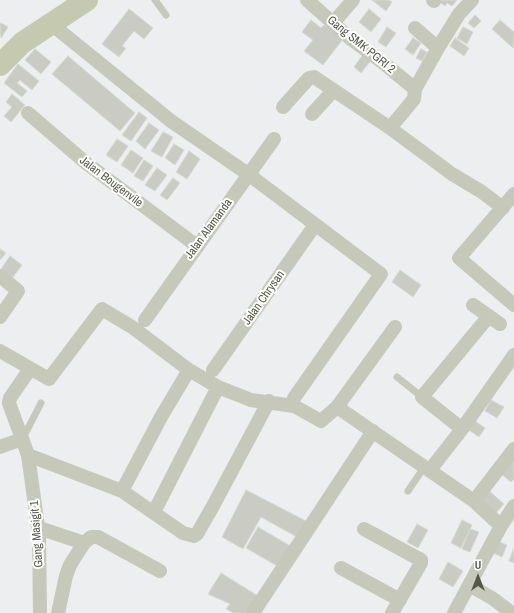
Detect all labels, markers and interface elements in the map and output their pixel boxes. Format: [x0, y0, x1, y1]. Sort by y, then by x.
street label: Gang SMK PGRI 2 [324, 13, 398, 77]
street label: Jalan Bougenvile [77, 154, 145, 210]
street label: Jalan Alamanda [182, 196, 236, 262]
street label: Jalan Chrysan [240, 268, 288, 328]
street label: Gang Masigit 1 [27, 500, 47, 568]
north arrow [458, 557, 498, 597]
text: U [475, 558, 481, 572]

